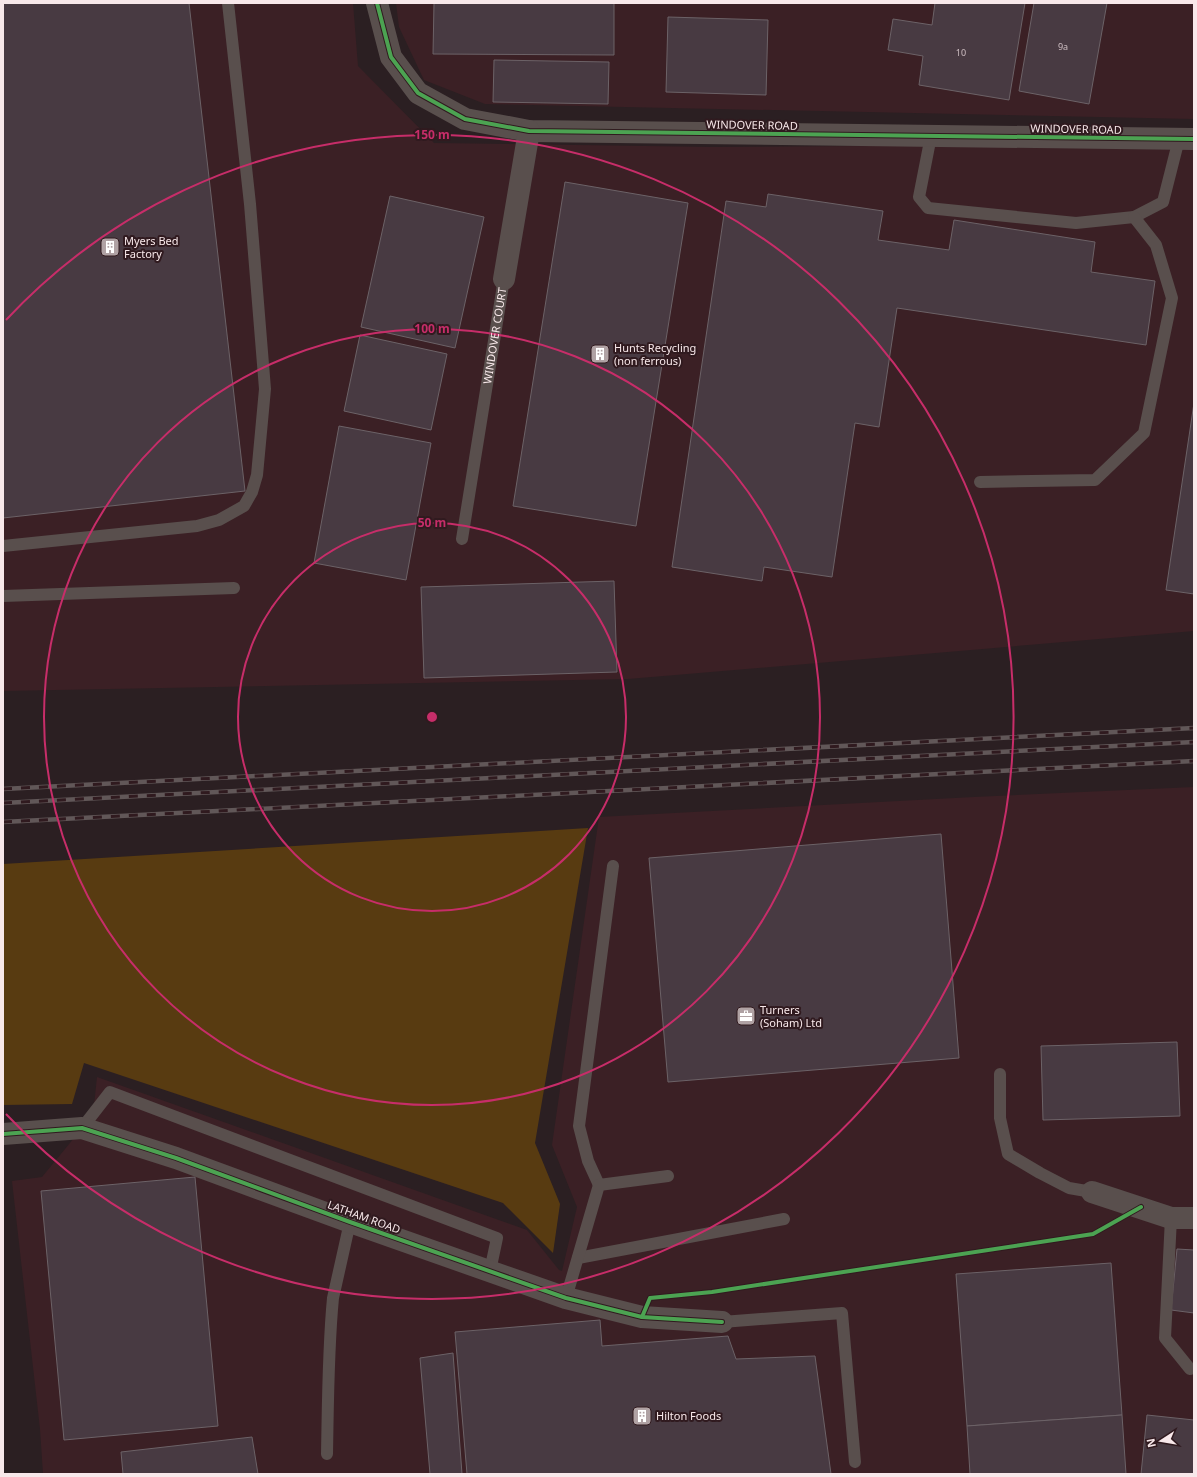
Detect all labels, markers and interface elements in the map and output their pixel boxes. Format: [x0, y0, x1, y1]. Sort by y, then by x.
house number: 9a [1058, 40, 1068, 53]
house number: 10 [956, 46, 966, 59]
street label: WINDOVER ROAD [706, 116, 798, 133]
street label: WINDOVER ROAD [1030, 120, 1122, 137]
text: 150 m [414, 126, 450, 143]
place label: Myers Bed Factory [124, 233, 179, 261]
building icon: Myers Bed Factory [99, 236, 121, 258]
street label: WINDOVER COURT [479, 286, 510, 385]
text: 100 m [414, 320, 450, 337]
place label: Hunts Recycling (non ferrous) [614, 340, 696, 368]
building icon: Hunts Recycling (non ferrous) [589, 343, 611, 365]
text: 50 m [418, 514, 446, 531]
centre of rings [425, 710, 439, 724]
place label: Turners (Soham) Ltd [760, 1002, 822, 1030]
office icon: Turners (Soham) Ltd [735, 1005, 757, 1027]
street label: LATHAM ROAD [326, 1196, 403, 1237]
building icon: Hilton Foods [631, 1405, 653, 1427]
place label: Hilton Foods [656, 1408, 721, 1423]
north arrow [1141, 1421, 1181, 1461]
text: N [1142, 1437, 1159, 1449]

